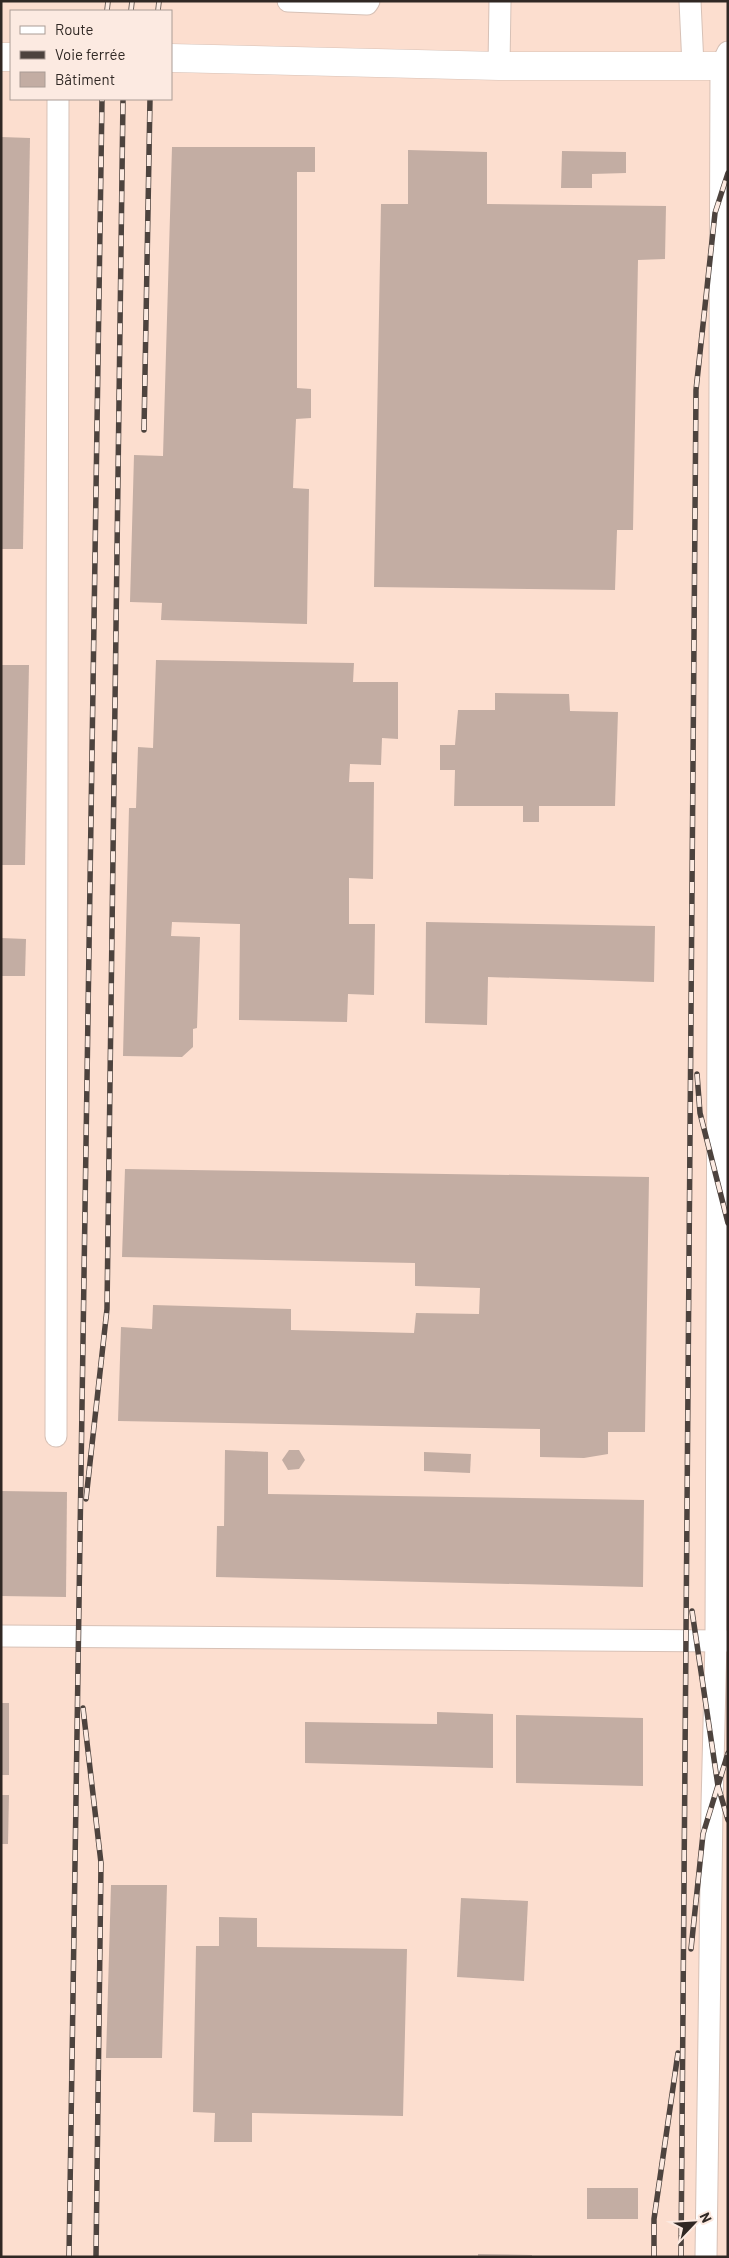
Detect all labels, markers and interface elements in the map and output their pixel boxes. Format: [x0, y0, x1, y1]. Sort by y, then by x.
legend [10, 10, 172, 100]
text: Route [55, 20, 94, 38]
text: Voie ferrée [55, 45, 126, 63]
text: Bâtiment [55, 70, 115, 88]
north arrow [669, 2198, 719, 2248]
text: N [697, 2209, 716, 2225]

